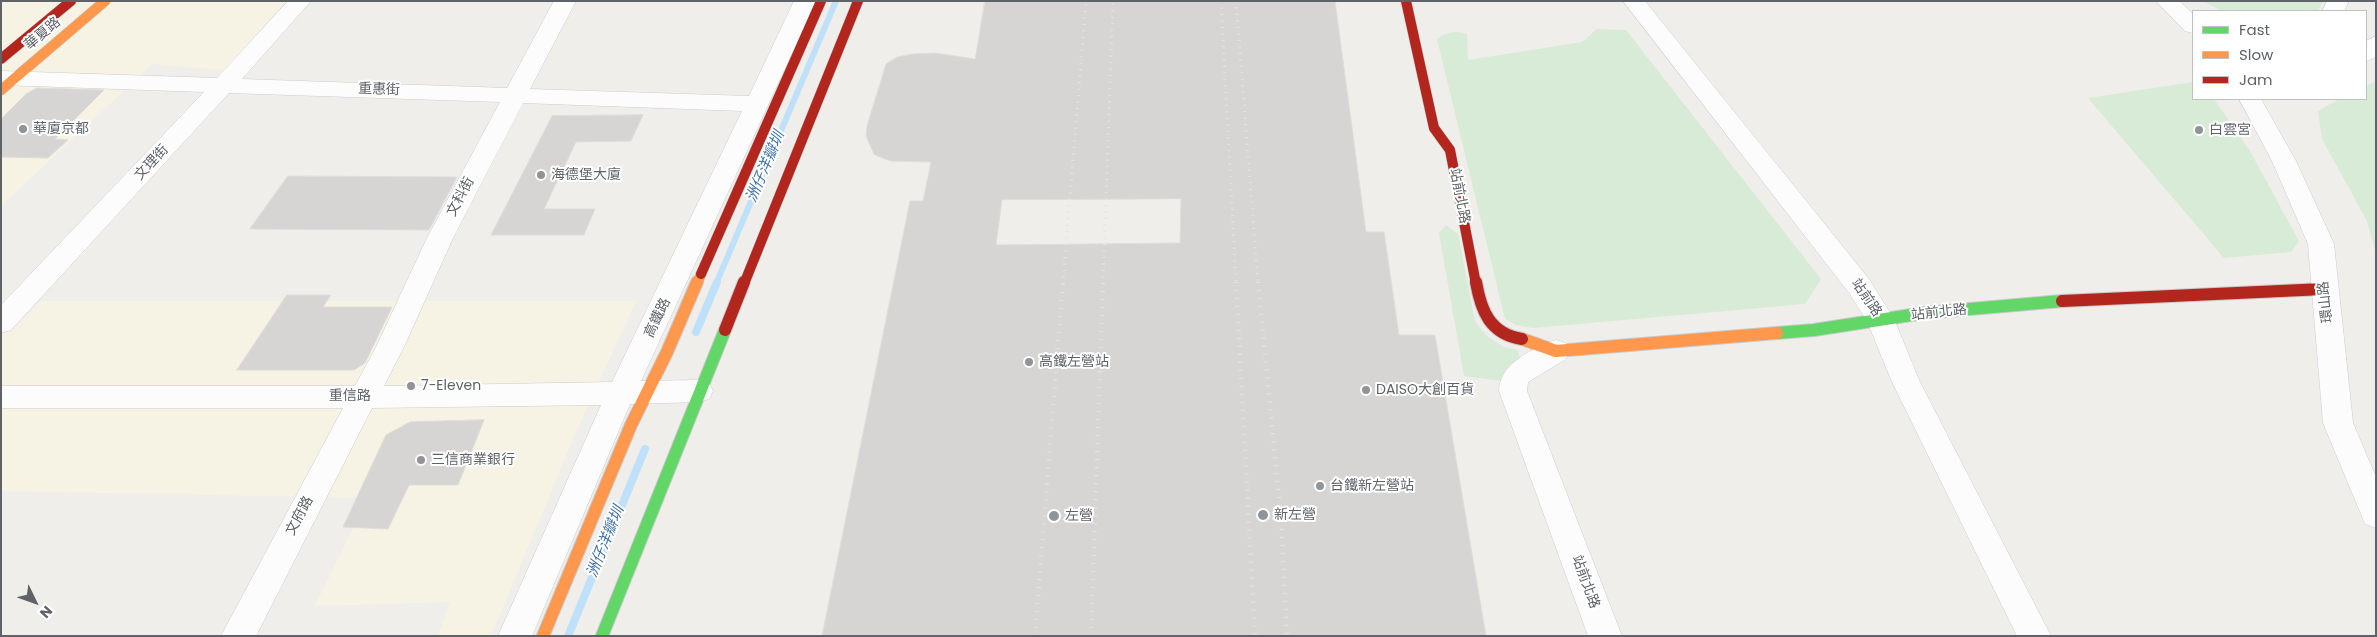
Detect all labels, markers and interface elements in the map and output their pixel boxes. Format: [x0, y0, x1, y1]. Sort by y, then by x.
legend [2192, 10, 2367, 100]
street label: 華夏路 [22, 14, 64, 54]
text: Fast [2239, 19, 2270, 40]
text: Slow [2239, 44, 2273, 65]
text: Jam [2239, 69, 2273, 90]
street label: 重惠街 [358, 81, 400, 99]
place label: 華廈京都 [33, 121, 89, 137]
place label: 白雲宮 [2209, 122, 2251, 138]
marker: 華廈京都 [17, 123, 29, 135]
marker: 白雲宮 [2193, 124, 2205, 136]
water label: 洲仔洋瓣圳 [743, 129, 789, 205]
street label: 文理街 [132, 142, 172, 184]
place label: 海德堡大廈 [551, 167, 621, 183]
street label: 站前北路 [1445, 167, 1473, 225]
marker: 海德堡大廈 [535, 169, 547, 181]
street label: 文科街 [444, 175, 478, 219]
street label: 站前路 [1847, 276, 1885, 320]
street label: 環山路 [2315, 280, 2337, 324]
street label: 高鐵路 [642, 295, 674, 341]
street label: 站前北路 [1910, 302, 1968, 324]
place label: 高鐵左營站 [1039, 354, 1109, 370]
marker: 高鐵左營站 [1023, 356, 1035, 368]
place label: 7-Eleven [421, 378, 481, 394]
marker: 7-Eleven [405, 380, 417, 392]
place label: DAISO大創百貨 [1376, 382, 1474, 398]
marker: DAISO大創百貨 [1360, 384, 1372, 396]
street label: 重信路 [329, 388, 371, 404]
place label: 三信商業銀行 [431, 452, 515, 468]
marker: 三信商業銀行 [415, 454, 427, 466]
place label: 台鐵新左營站 [1330, 478, 1414, 494]
marker: 台鐵新左營站 [1314, 480, 1326, 492]
street label: 文府路 [283, 494, 317, 538]
water label: 洲仔洋瓣圳 [584, 504, 628, 580]
place label: 新左營 [1274, 507, 1316, 523]
place label: 左營 [1065, 508, 1093, 524]
marker: 新左營 [1256, 508, 1270, 522]
marker: 左營 [1047, 509, 1061, 523]
street label: 站前北路 [1568, 553, 1602, 611]
north arrow [10, 577, 60, 627]
text: N [35, 601, 57, 623]

